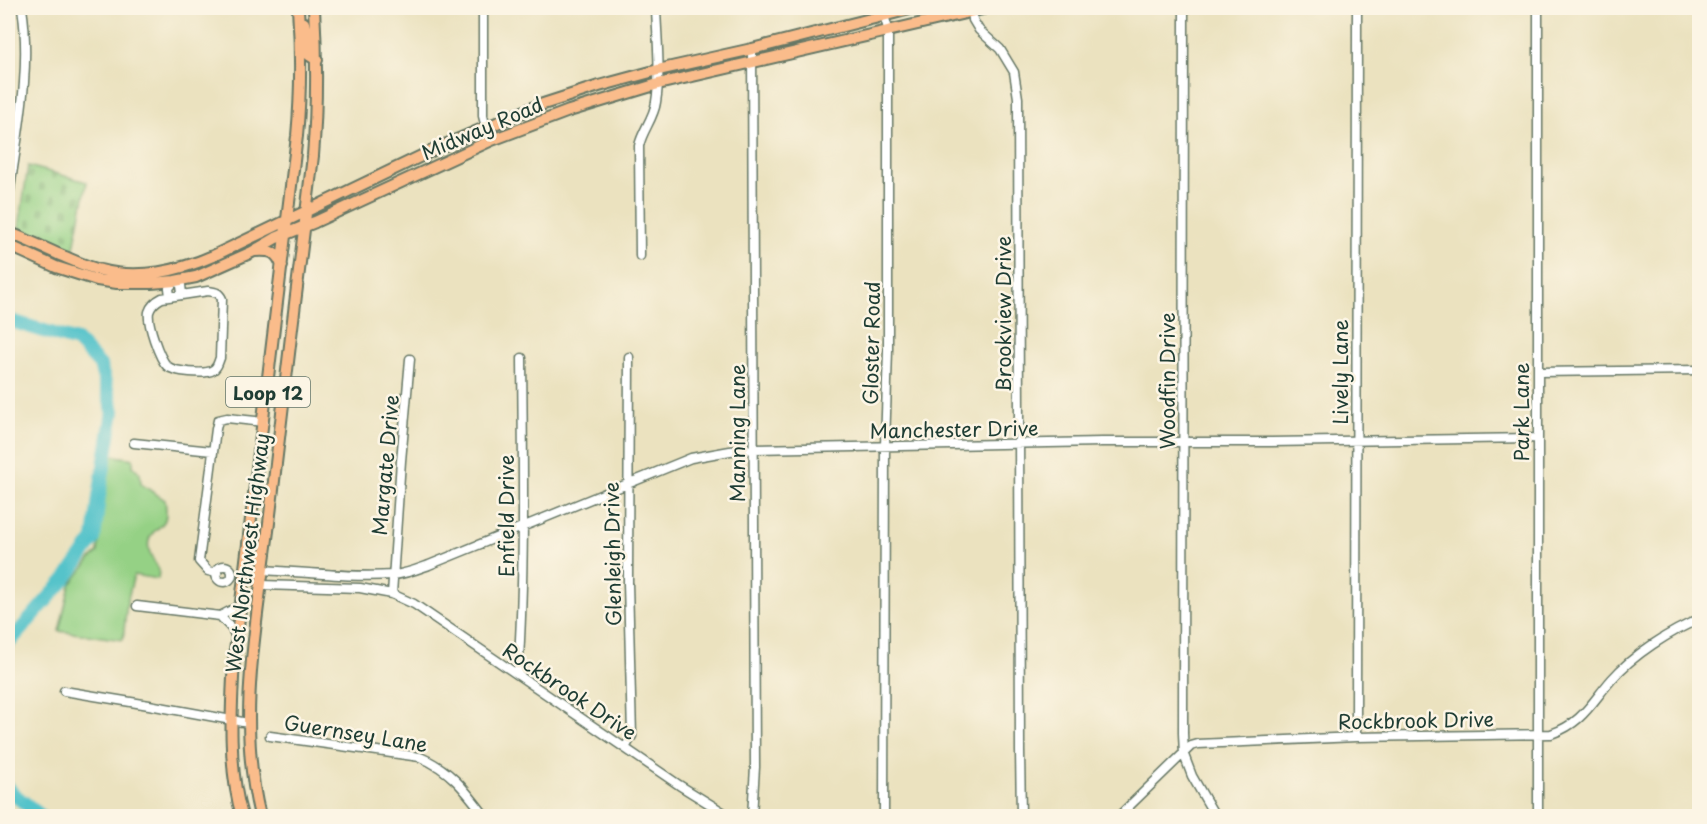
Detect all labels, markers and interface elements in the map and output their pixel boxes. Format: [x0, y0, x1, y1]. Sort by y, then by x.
street label: Midway Road [416, 89, 548, 167]
street label: Brookview Drive [988, 236, 1018, 392]
street label: Gloster Road [855, 281, 887, 405]
street label: Woodfin Drive [1152, 312, 1182, 450]
street label: Lively Lane [1325, 319, 1355, 425]
street label: Park Lane [1506, 363, 1536, 461]
street label: Manning Lane [722, 364, 752, 502]
road number: Loop 12 [226, 377, 310, 407]
street label: Margate Drive [364, 393, 406, 537]
street label: Manchester Drive [869, 413, 1039, 445]
street label: West Northwest Highway [217, 431, 277, 675]
street label: Enfield Drive [491, 455, 521, 577]
street label: Glenleigh Drive [596, 481, 628, 627]
street label: Rockbrook Drive [497, 635, 643, 747]
street label: Rockbrook Drive [1338, 704, 1494, 736]
street label: Guernsey Lane [282, 707, 430, 759]

